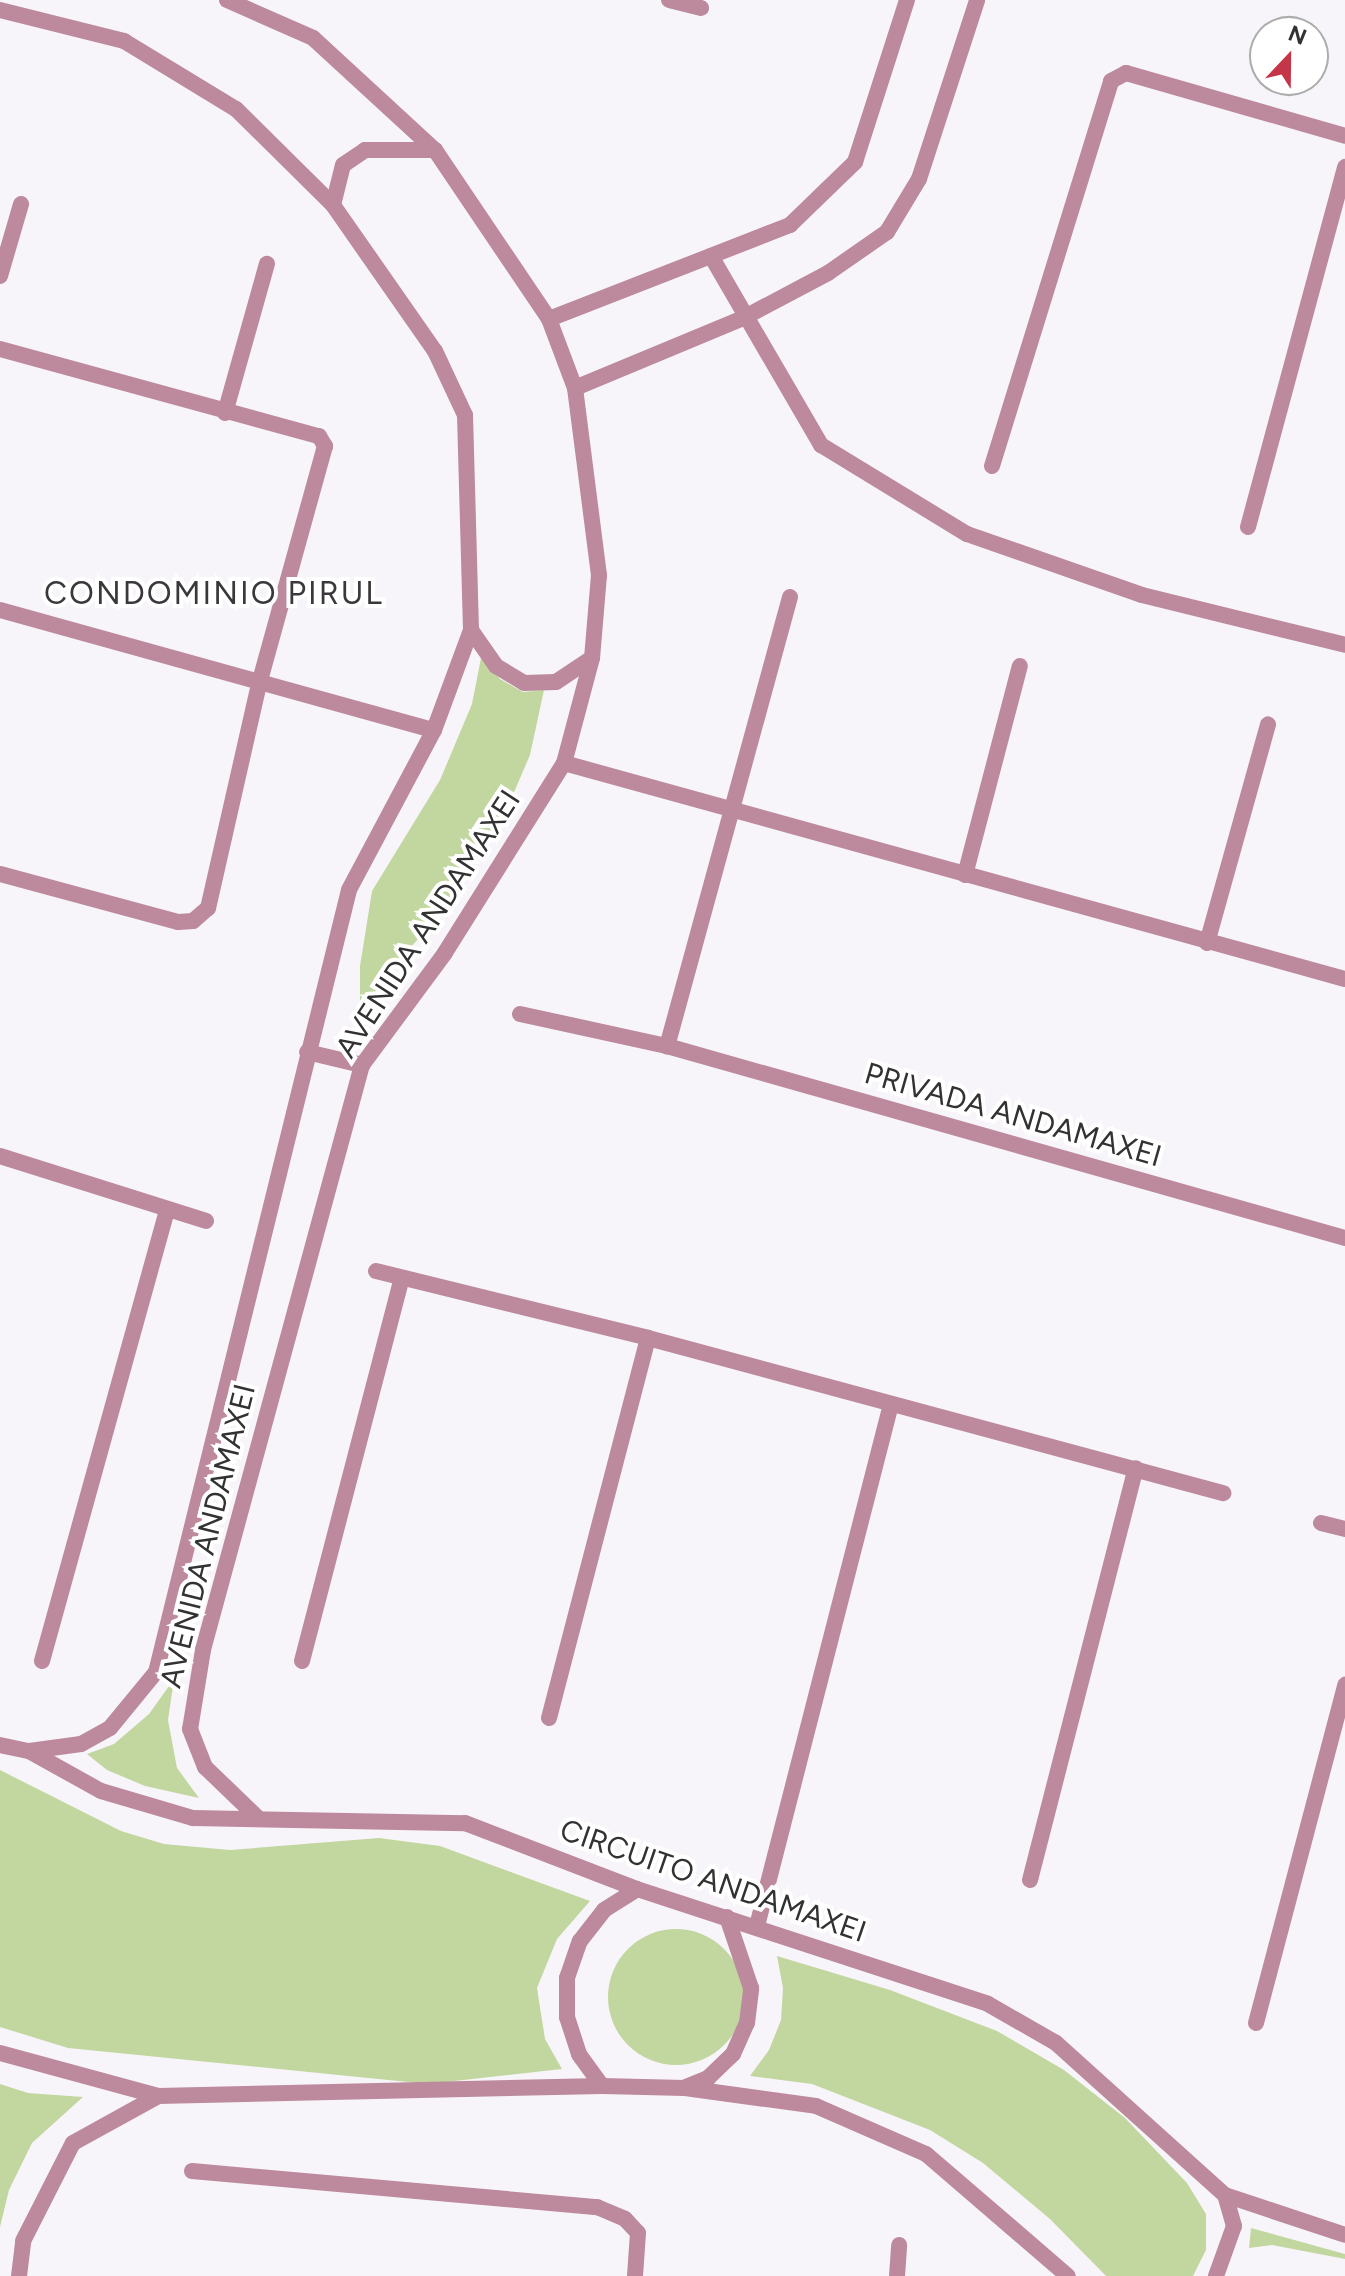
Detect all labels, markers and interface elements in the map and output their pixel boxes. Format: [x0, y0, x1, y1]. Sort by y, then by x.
north arrow [1249, 16, 1329, 96]
text: N [1284, 19, 1310, 51]
district label: CONDOMINIO PIRUL [44, 574, 384, 612]
street label: AVENIDA ANDAMAXEI [328, 783, 528, 1065]
street label: PRIVADA ANDAMAXEI [861, 1055, 1165, 1175]
street label: AVENIDA ANDAMAXEI [153, 1380, 263, 1692]
street label: CIRCUITO ANDAMAXEI [555, 1812, 871, 1950]

